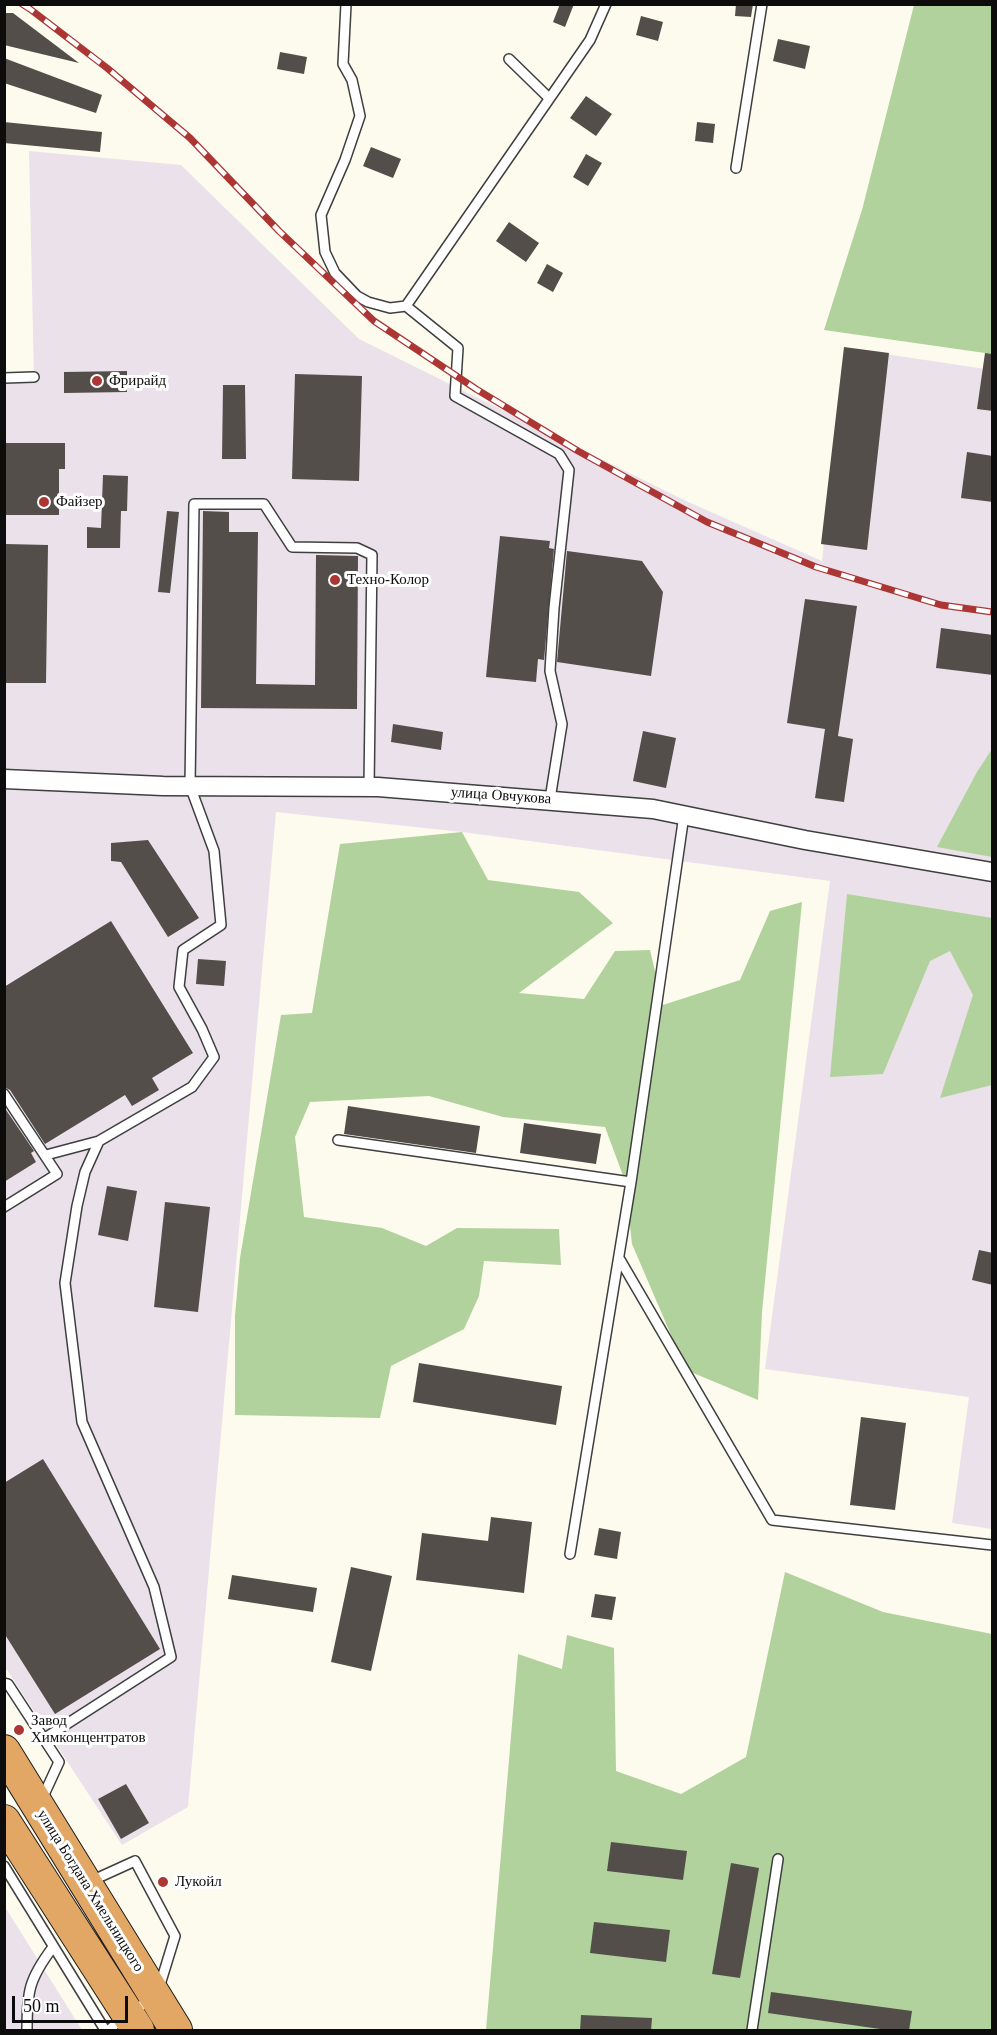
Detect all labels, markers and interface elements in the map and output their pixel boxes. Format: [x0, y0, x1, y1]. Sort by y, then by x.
place label: Фрирайд [109, 372, 166, 390]
marker: Фрирайд [90, 374, 104, 388]
place label: Файзер [56, 493, 103, 511]
marker: Файзер [37, 495, 51, 509]
place label: Техно-Колор [347, 571, 429, 589]
marker: Техно-Колор [328, 573, 342, 587]
street label: улица Овчукова [450, 784, 552, 808]
place label: Завод Химконцентратов [31, 1712, 146, 1747]
marker: Завод Химконцентратов [12, 1723, 26, 1737]
street label: улица Богдана Хмельницкого [33, 1807, 147, 1975]
place label: Лукойл [175, 1873, 222, 1891]
marker: Лукойл [156, 1875, 170, 1889]
scale bar [15, 1984, 130, 2022]
text: 50 m [23, 1996, 60, 2016]

